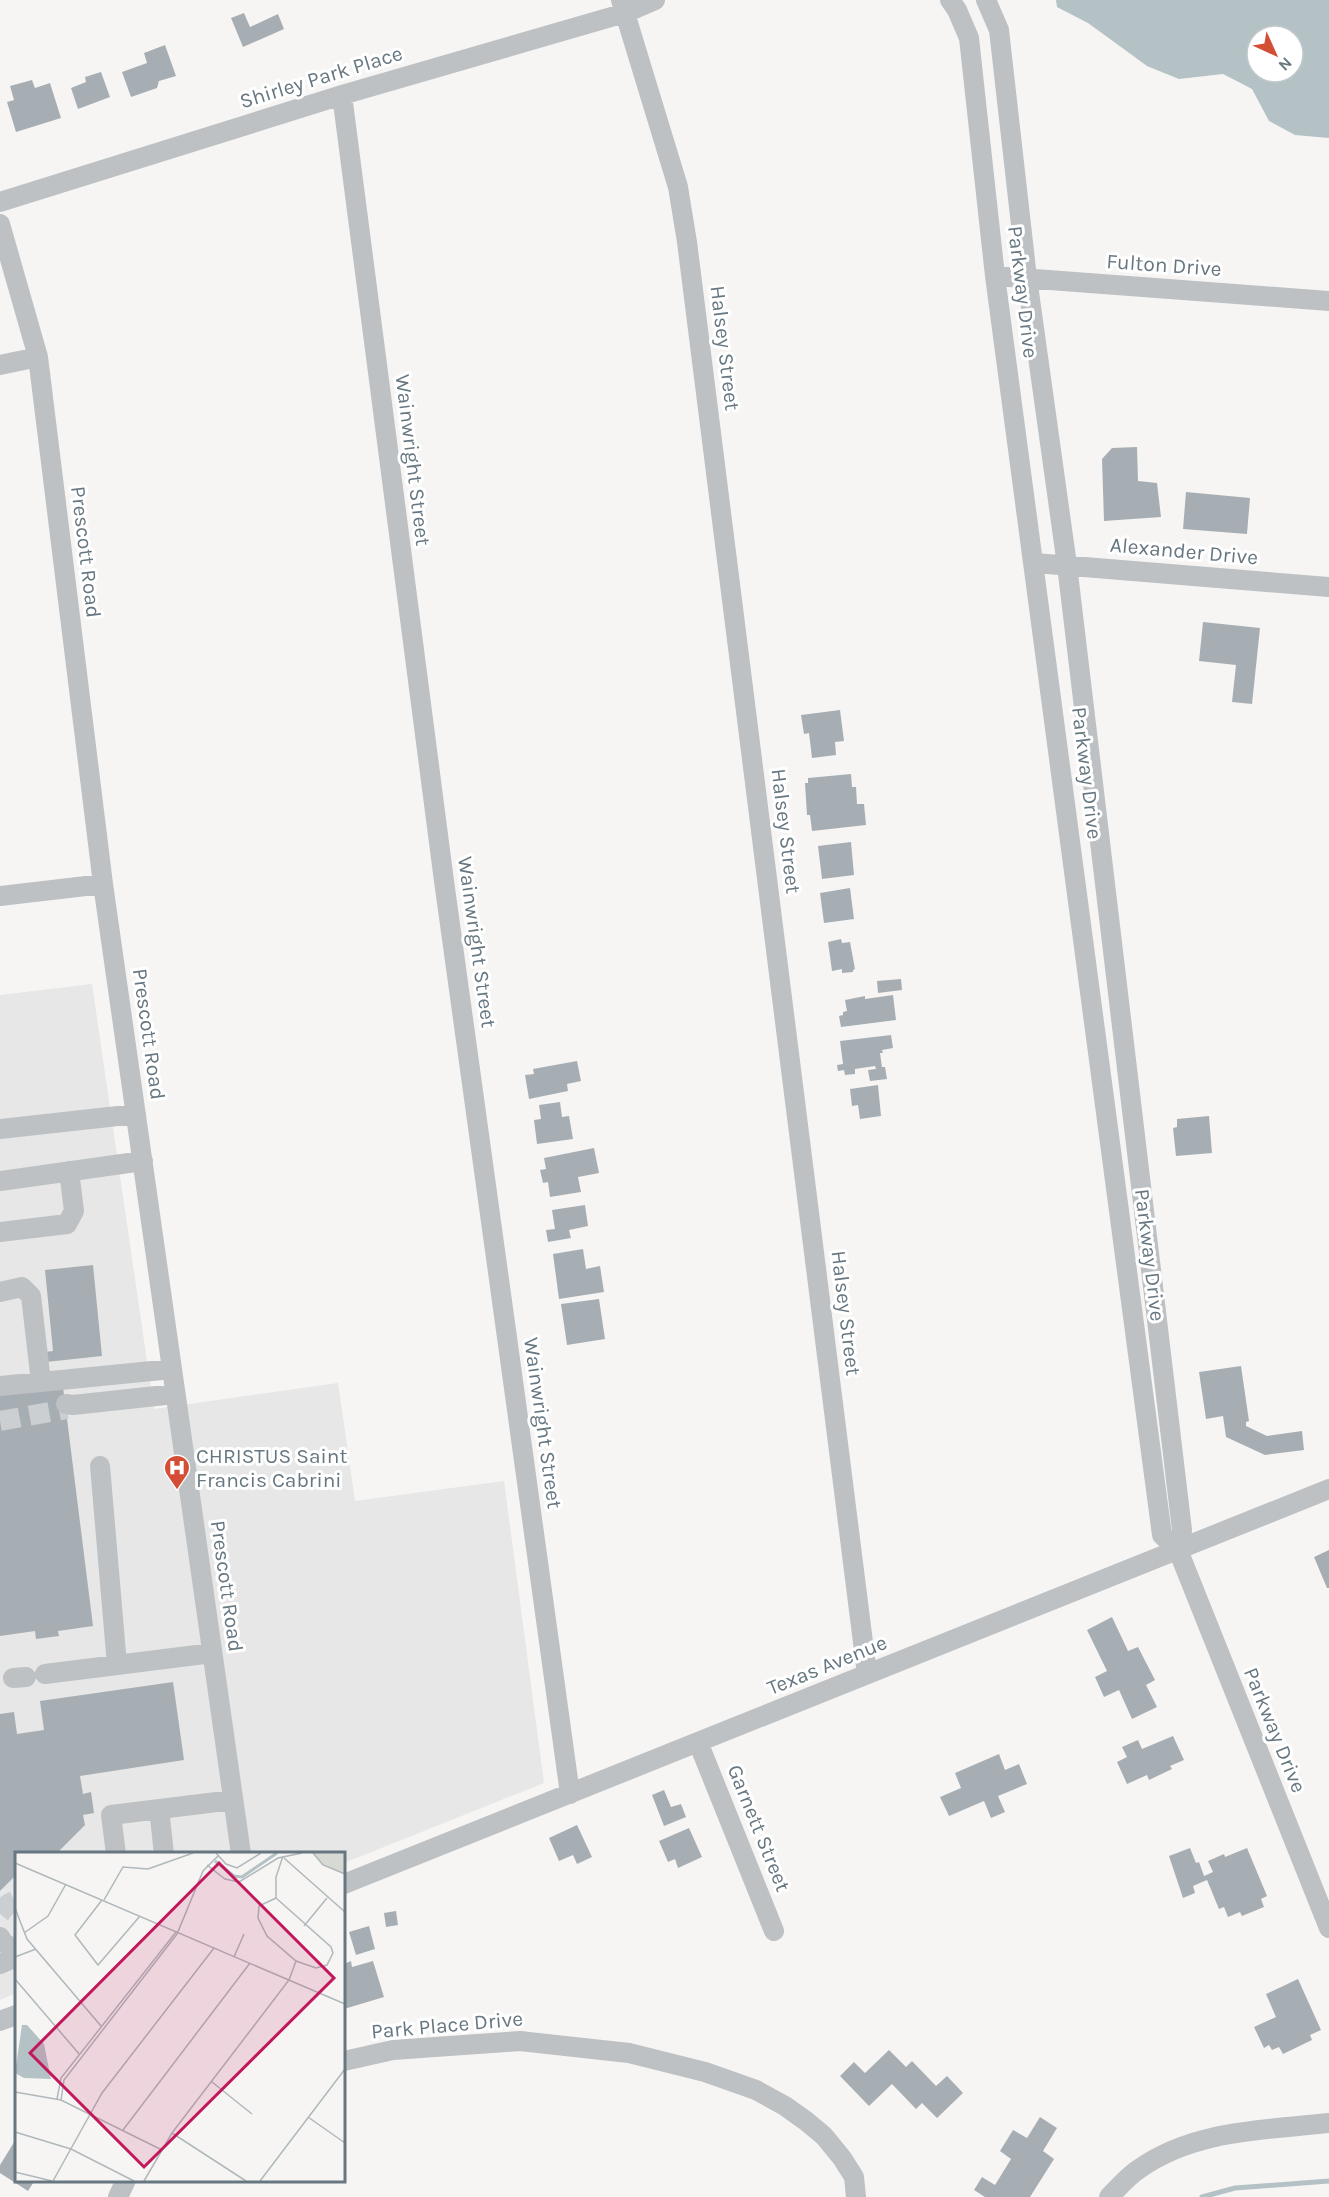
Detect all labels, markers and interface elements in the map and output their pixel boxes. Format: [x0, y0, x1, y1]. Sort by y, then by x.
north arrow [1245, 24, 1305, 84]
street label: Shirley Park Place [237, 41, 405, 113]
text: N [1274, 53, 1296, 75]
street label: Parkway Drive [1003, 224, 1043, 360]
street label: Fulton Drive [1106, 249, 1222, 281]
street label: Halsey Street [705, 284, 745, 412]
street label: Wainwright Street [391, 373, 435, 547]
street label: Prescott Road [66, 485, 106, 619]
street label: Alexander Drive [1109, 533, 1259, 569]
street label: Parkway Drive [1067, 705, 1107, 841]
street label: Halsey Street [766, 767, 806, 895]
street label: Wainwright Street [453, 855, 501, 1029]
street label: Prescott Road [128, 967, 170, 1101]
street label: Parkway Drive [1130, 1187, 1170, 1323]
street label: Halsey Street [826, 1249, 866, 1377]
street label: Wainwright Street [519, 1336, 567, 1510]
place label: CHRISTUS Saint Francis Cabrini [196, 1444, 347, 1492]
hospital icon: CHRISTUS Saint Francis Cabrini [162, 1453, 192, 1491]
street label: Prescott Road [206, 1519, 248, 1653]
street label: Texas Avenue [764, 1630, 890, 1700]
street label: Parkway Drive [1239, 1664, 1311, 1796]
street label: Garnett Street [723, 1761, 795, 1895]
inset map [15, 1852, 345, 2182]
street label: Park Place Drive [370, 2006, 524, 2044]

